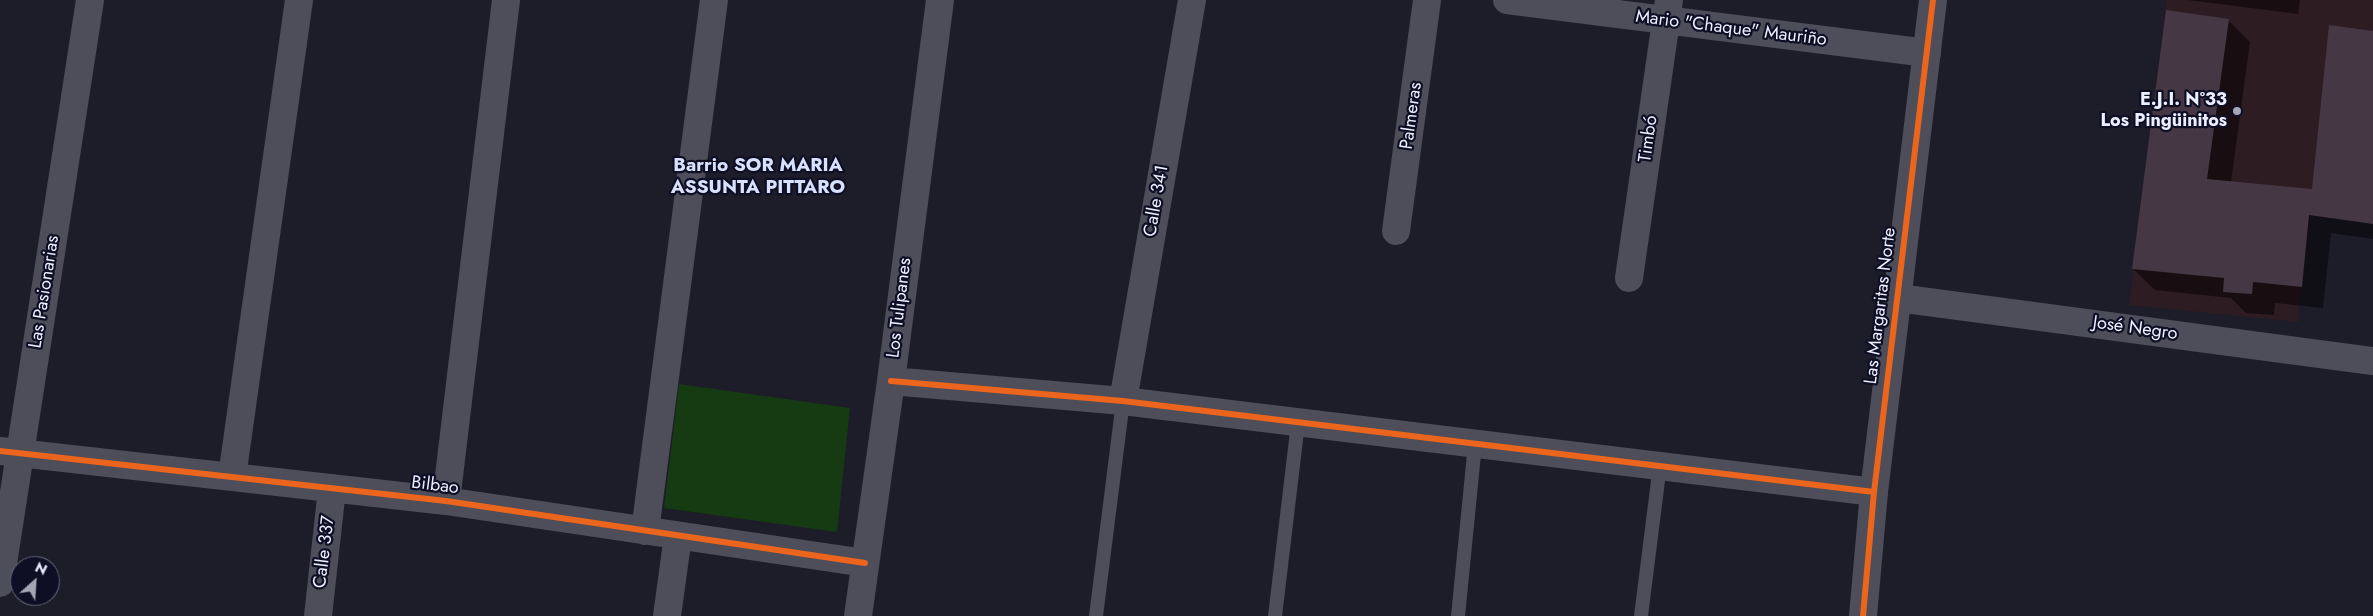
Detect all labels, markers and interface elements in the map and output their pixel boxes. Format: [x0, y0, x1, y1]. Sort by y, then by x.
street label: Mario "Chaque" Mauriño [1634, 7, 1828, 51]
street label: Palmeras [1397, 81, 1427, 151]
place label: E.J.I. Nº33 Los Pingüinitos [2101, 90, 2227, 132]
marker: E.J.I. Nº33 Los Pingüinitos [2231, 105, 2243, 117]
street label: Timbó [1635, 114, 1663, 164]
district label: Barrio SOR MARIA ASSUNTA PITTARO [671, 155, 845, 199]
street label: Calle 341 [1140, 163, 1174, 239]
street label: Las Margaritas Norte [1861, 227, 1901, 385]
street label: Las Pasionarias [25, 234, 65, 350]
street label: Los Tulipanes [883, 257, 917, 359]
street label: José Negro [2091, 312, 2179, 346]
street label: Bilbao [410, 472, 460, 500]
street label: Calle 337 [310, 515, 340, 589]
north arrow [10, 556, 60, 606]
text: N [32, 557, 51, 580]

